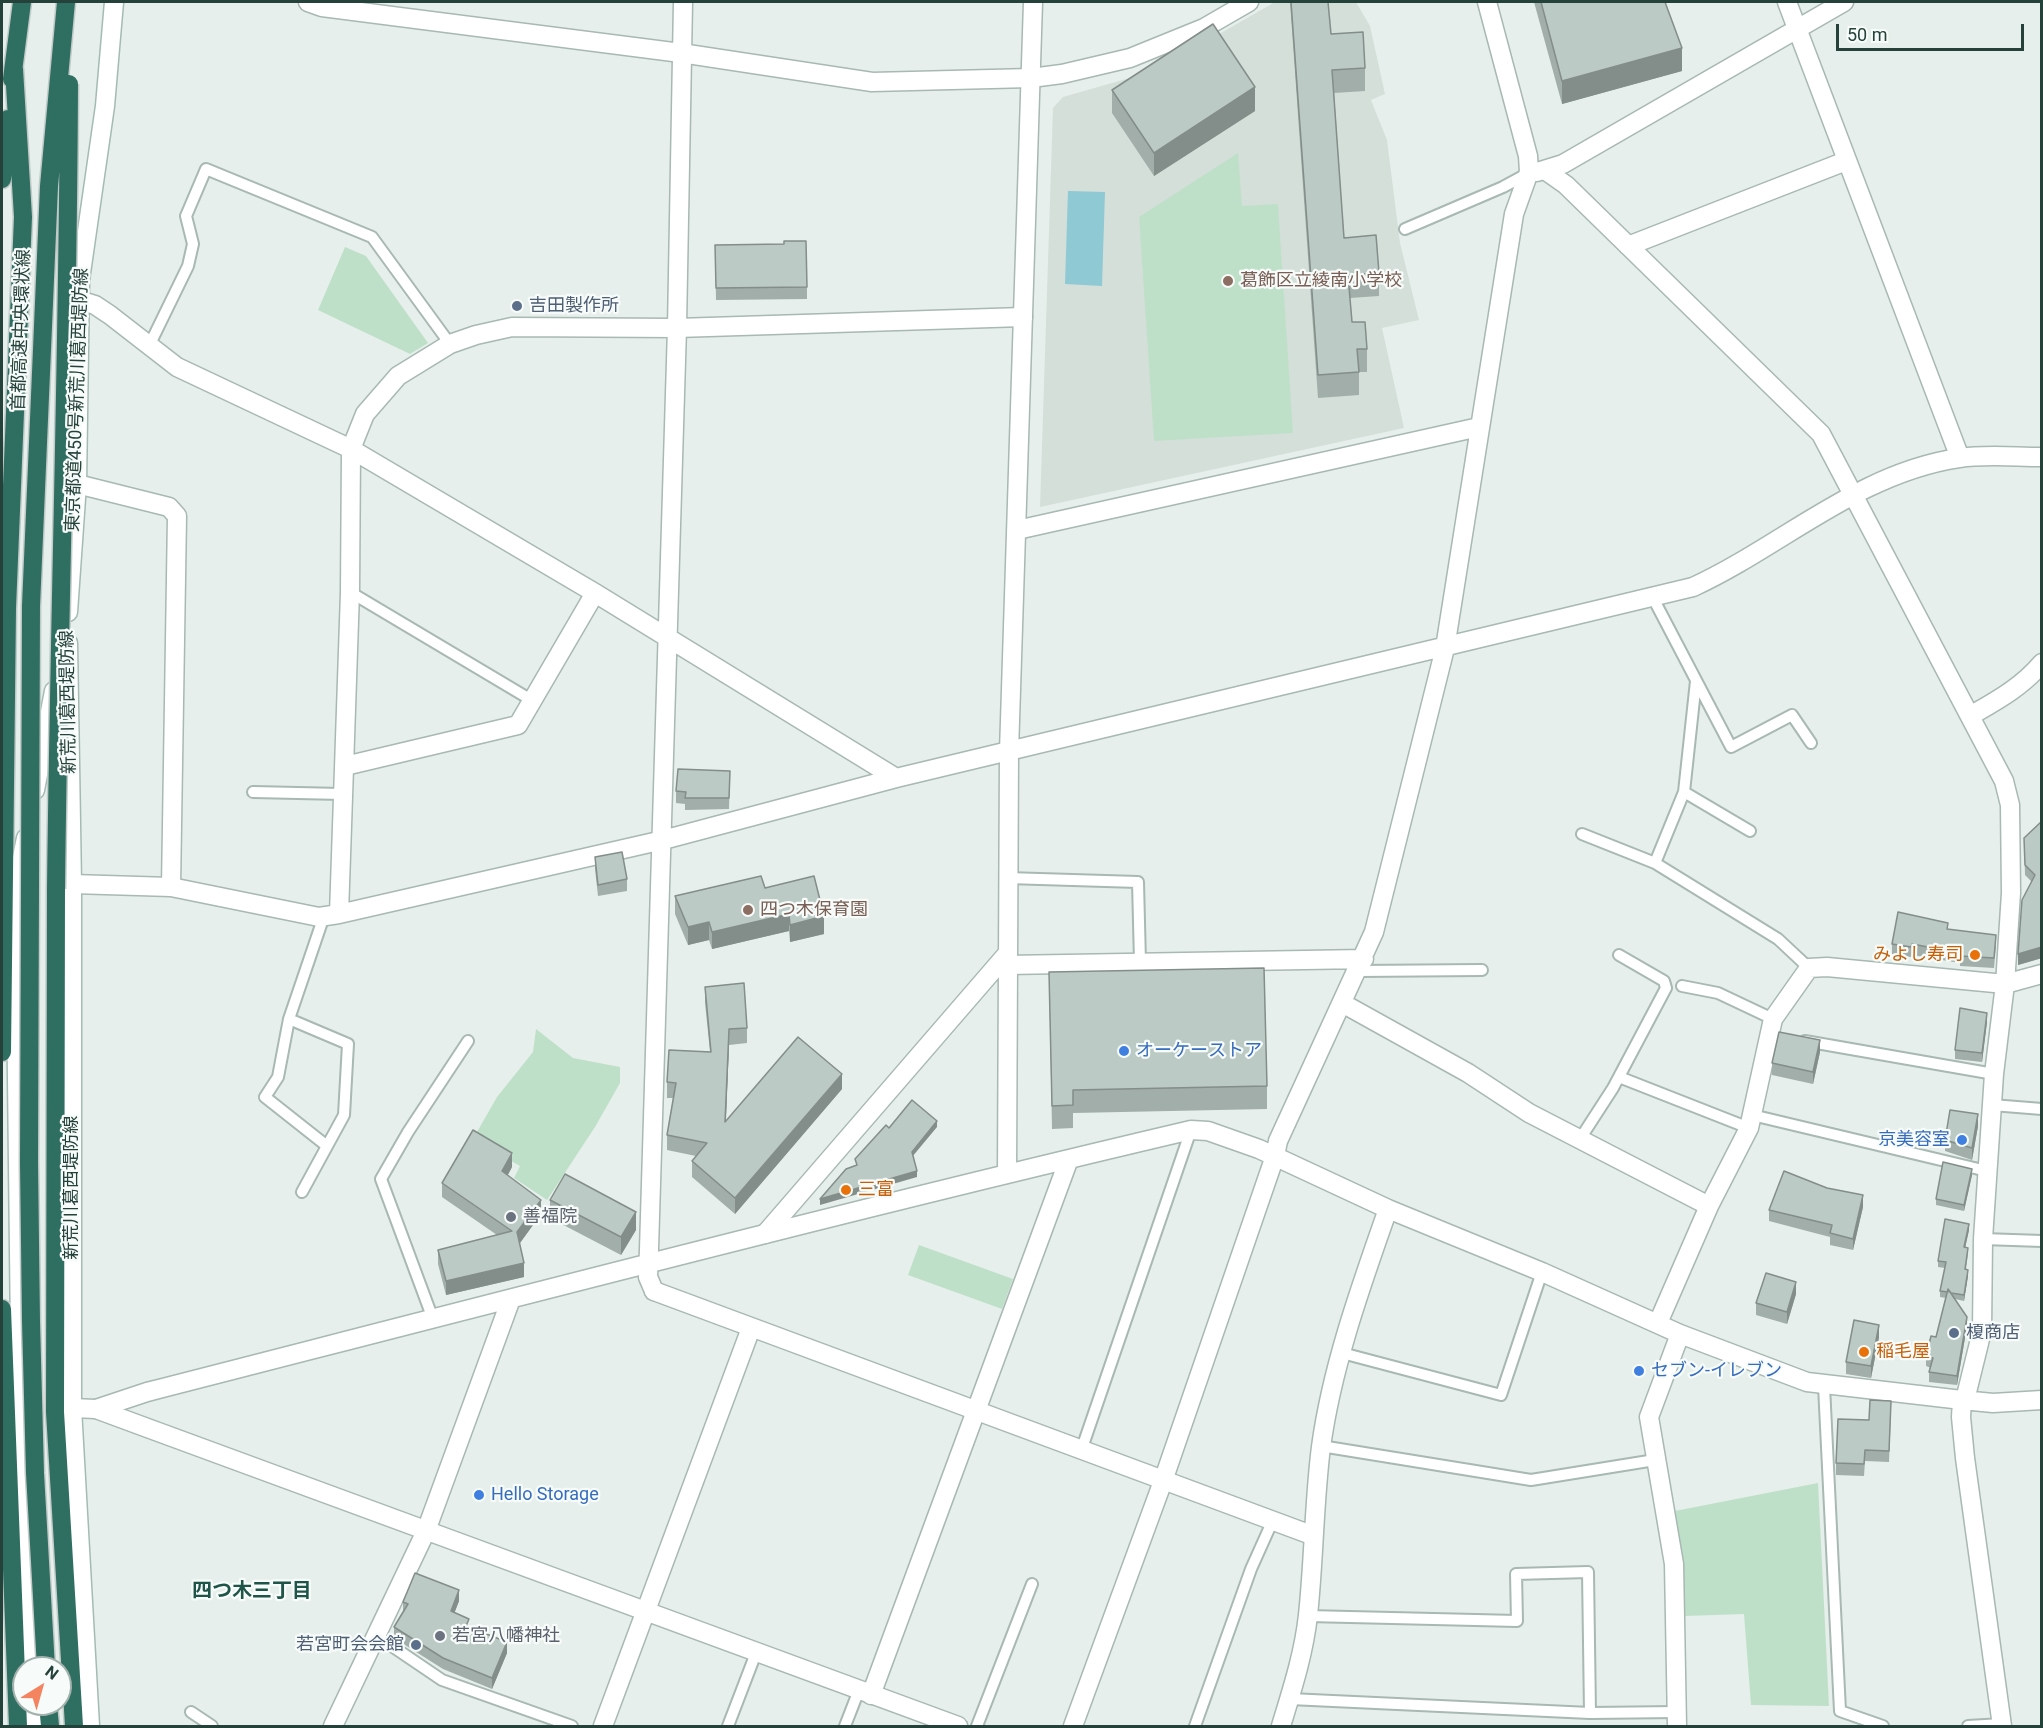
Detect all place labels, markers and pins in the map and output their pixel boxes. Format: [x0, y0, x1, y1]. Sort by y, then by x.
place label: 葛飾区立綾南小学校 [1240, 270, 1402, 292]
marker: 葛飾区立綾南小学校 [1221, 274, 1235, 288]
place label: 吉田製作所 [529, 295, 619, 317]
marker: 吉田製作所 [510, 299, 524, 313]
place label: 四つ木保育園 [760, 899, 868, 921]
marker: 四つ木保育園 [741, 903, 755, 917]
place label: みよし寿司 [1873, 944, 1963, 966]
marker: みよし寿司 [1968, 948, 1982, 962]
place label: オーケーストア [1136, 1040, 1262, 1062]
marker: オーケーストア [1117, 1044, 1131, 1058]
place label: 京美容室 [1878, 1129, 1950, 1151]
marker: 京美容室 [1955, 1133, 1969, 1147]
place label: 三富 [858, 1179, 894, 1201]
marker: 三富 [839, 1183, 853, 1197]
place label: 善福院 [523, 1206, 577, 1228]
marker: 善福院 [504, 1210, 518, 1224]
place label: 榎商店 [1966, 1322, 2020, 1344]
marker: 榎商店 [1947, 1326, 1961, 1340]
place label: 稲毛屋 [1876, 1341, 1930, 1363]
marker: 稲毛屋 [1857, 1345, 1871, 1359]
place label: セブン-イレブン [1651, 1360, 1782, 1382]
marker: セブン-イレブン [1632, 1364, 1646, 1378]
place label: Hello Storage [491, 1484, 599, 1506]
marker: Hello Storage [472, 1488, 486, 1502]
place label: 若宮八幡神社 [452, 1625, 560, 1647]
marker: 若宮八幡神社 [433, 1629, 447, 1643]
place label: 若宮町会会館 [296, 1634, 404, 1656]
marker: 若宮町会会館 [409, 1638, 423, 1652]

